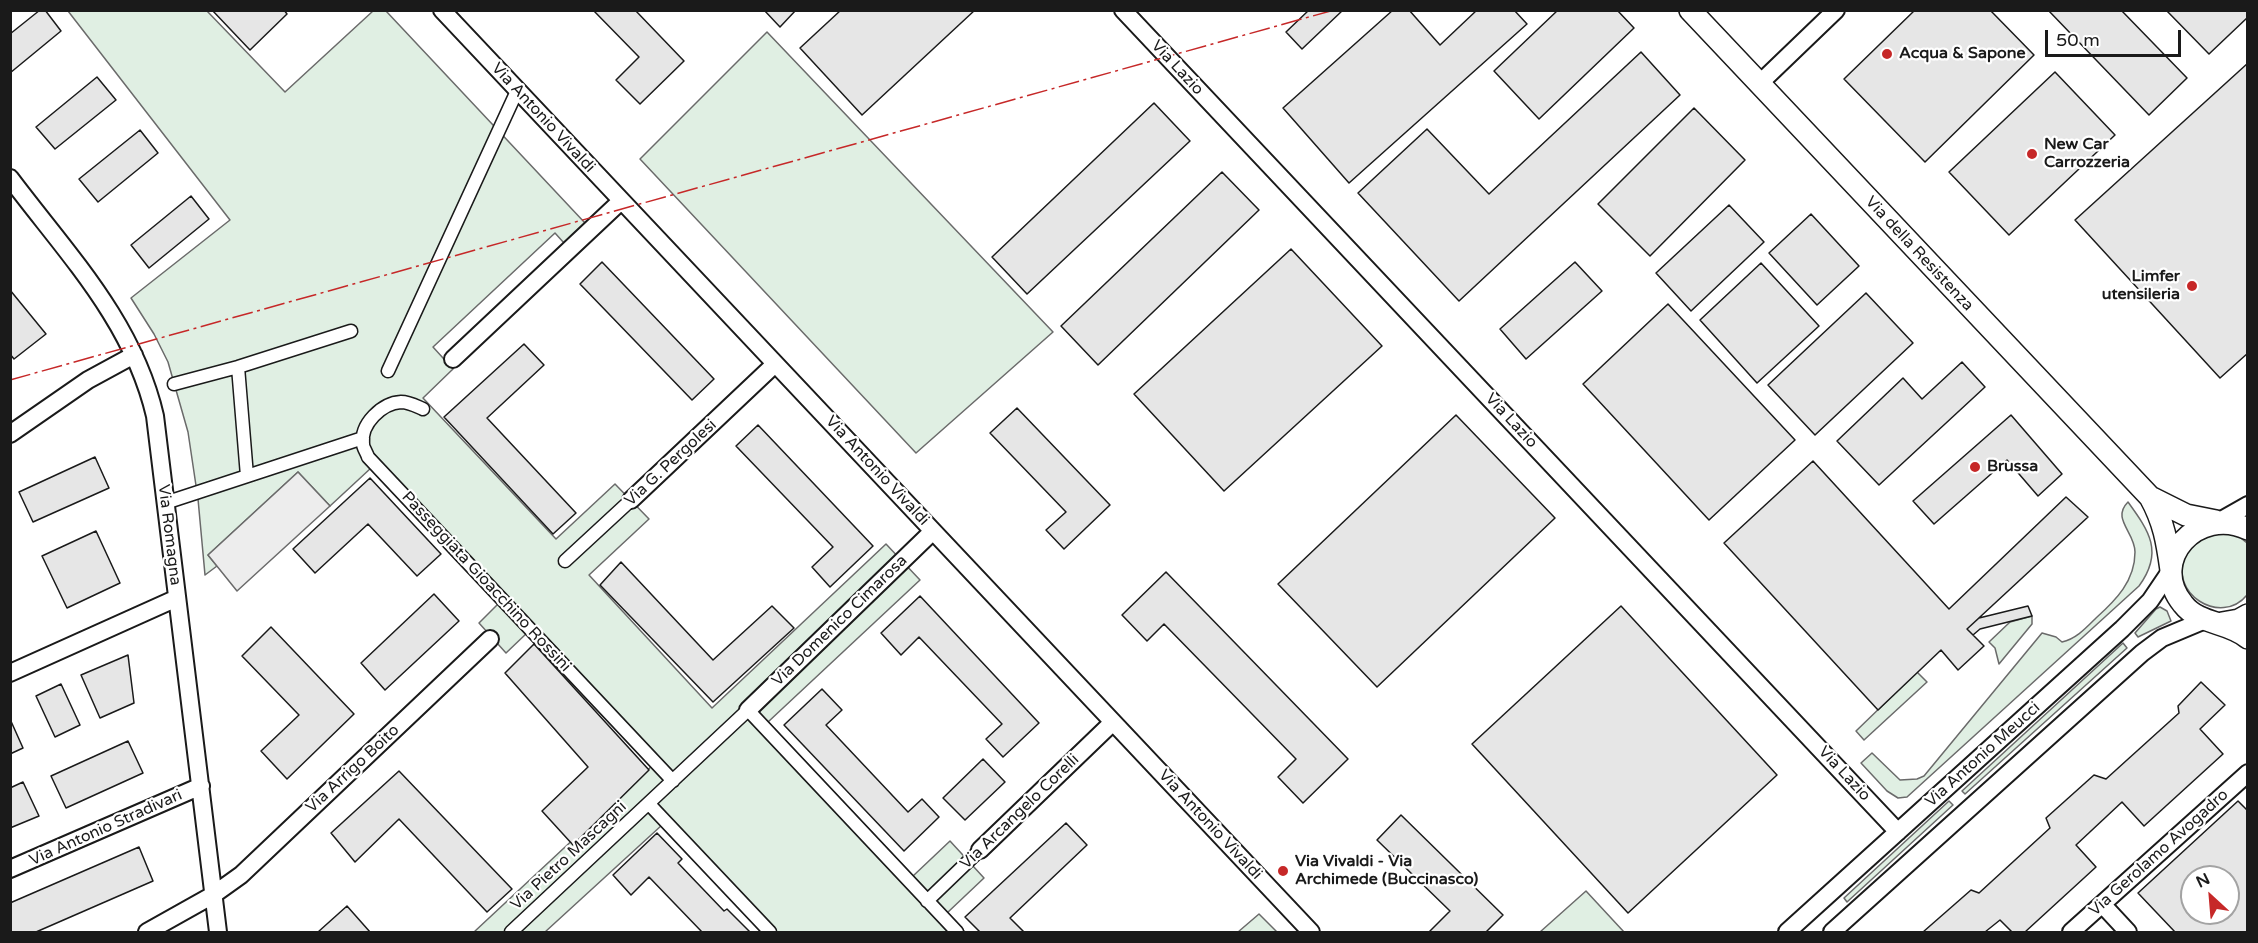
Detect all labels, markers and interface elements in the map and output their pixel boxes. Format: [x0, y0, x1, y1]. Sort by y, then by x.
scale bar [2048, 18, 2184, 56]
text: 50 m [2056, 29, 2100, 51]
street label: Via Lazio [1147, 37, 1207, 99]
place label: Acqua & Sapone [1899, 44, 2026, 64]
marker: Acqua & Sapone [1880, 47, 1894, 61]
street label: Via Antonio Vivaldi [487, 59, 599, 177]
place label: New Car Carrozzeria [2044, 135, 2130, 173]
marker: New Car Carrozzeria [2025, 147, 2039, 161]
street label: Via della Resistenza [1861, 193, 1977, 315]
place label: Limfer utensileria [2102, 267, 2180, 305]
marker: Limfer utensileria [2185, 279, 2199, 293]
street label: Via Lazio [1481, 390, 1541, 452]
street label: Via Antonio Vivaldi [821, 412, 933, 530]
street label: Via G. Pergolesi [621, 416, 721, 510]
place label: Brussa [1987, 457, 2038, 477]
marker: Brussa [1968, 460, 1982, 474]
street label: Via Romagna [153, 483, 185, 587]
street label: Passeggiata Gioacchino Rossini [397, 488, 575, 676]
street label: Via Domenico Cimarosa [768, 551, 912, 691]
street label: Via Antonio Meucci [1922, 698, 2044, 812]
street label: Via Arrigo Boito [302, 721, 404, 817]
street label: Via Lazio [1814, 743, 1874, 805]
street label: Via Arcangelo Corelli [957, 750, 1083, 874]
street label: Via Antonio Vivaldi [1154, 766, 1266, 884]
street label: Via Gerolamo Avogadro [2085, 785, 2233, 921]
street label: Via Antonio Stradivari [27, 786, 185, 870]
street label: Via Pietro Mascagni [507, 797, 631, 915]
place label: Via Vivaldi - Via Archimede (Buccinasco) [1295, 852, 1478, 890]
marker: Via Vivaldi - Via Archimede (Buccinasco) [1276, 864, 1290, 878]
north arrow [2180, 865, 2240, 925]
text: N [2193, 869, 2213, 892]

